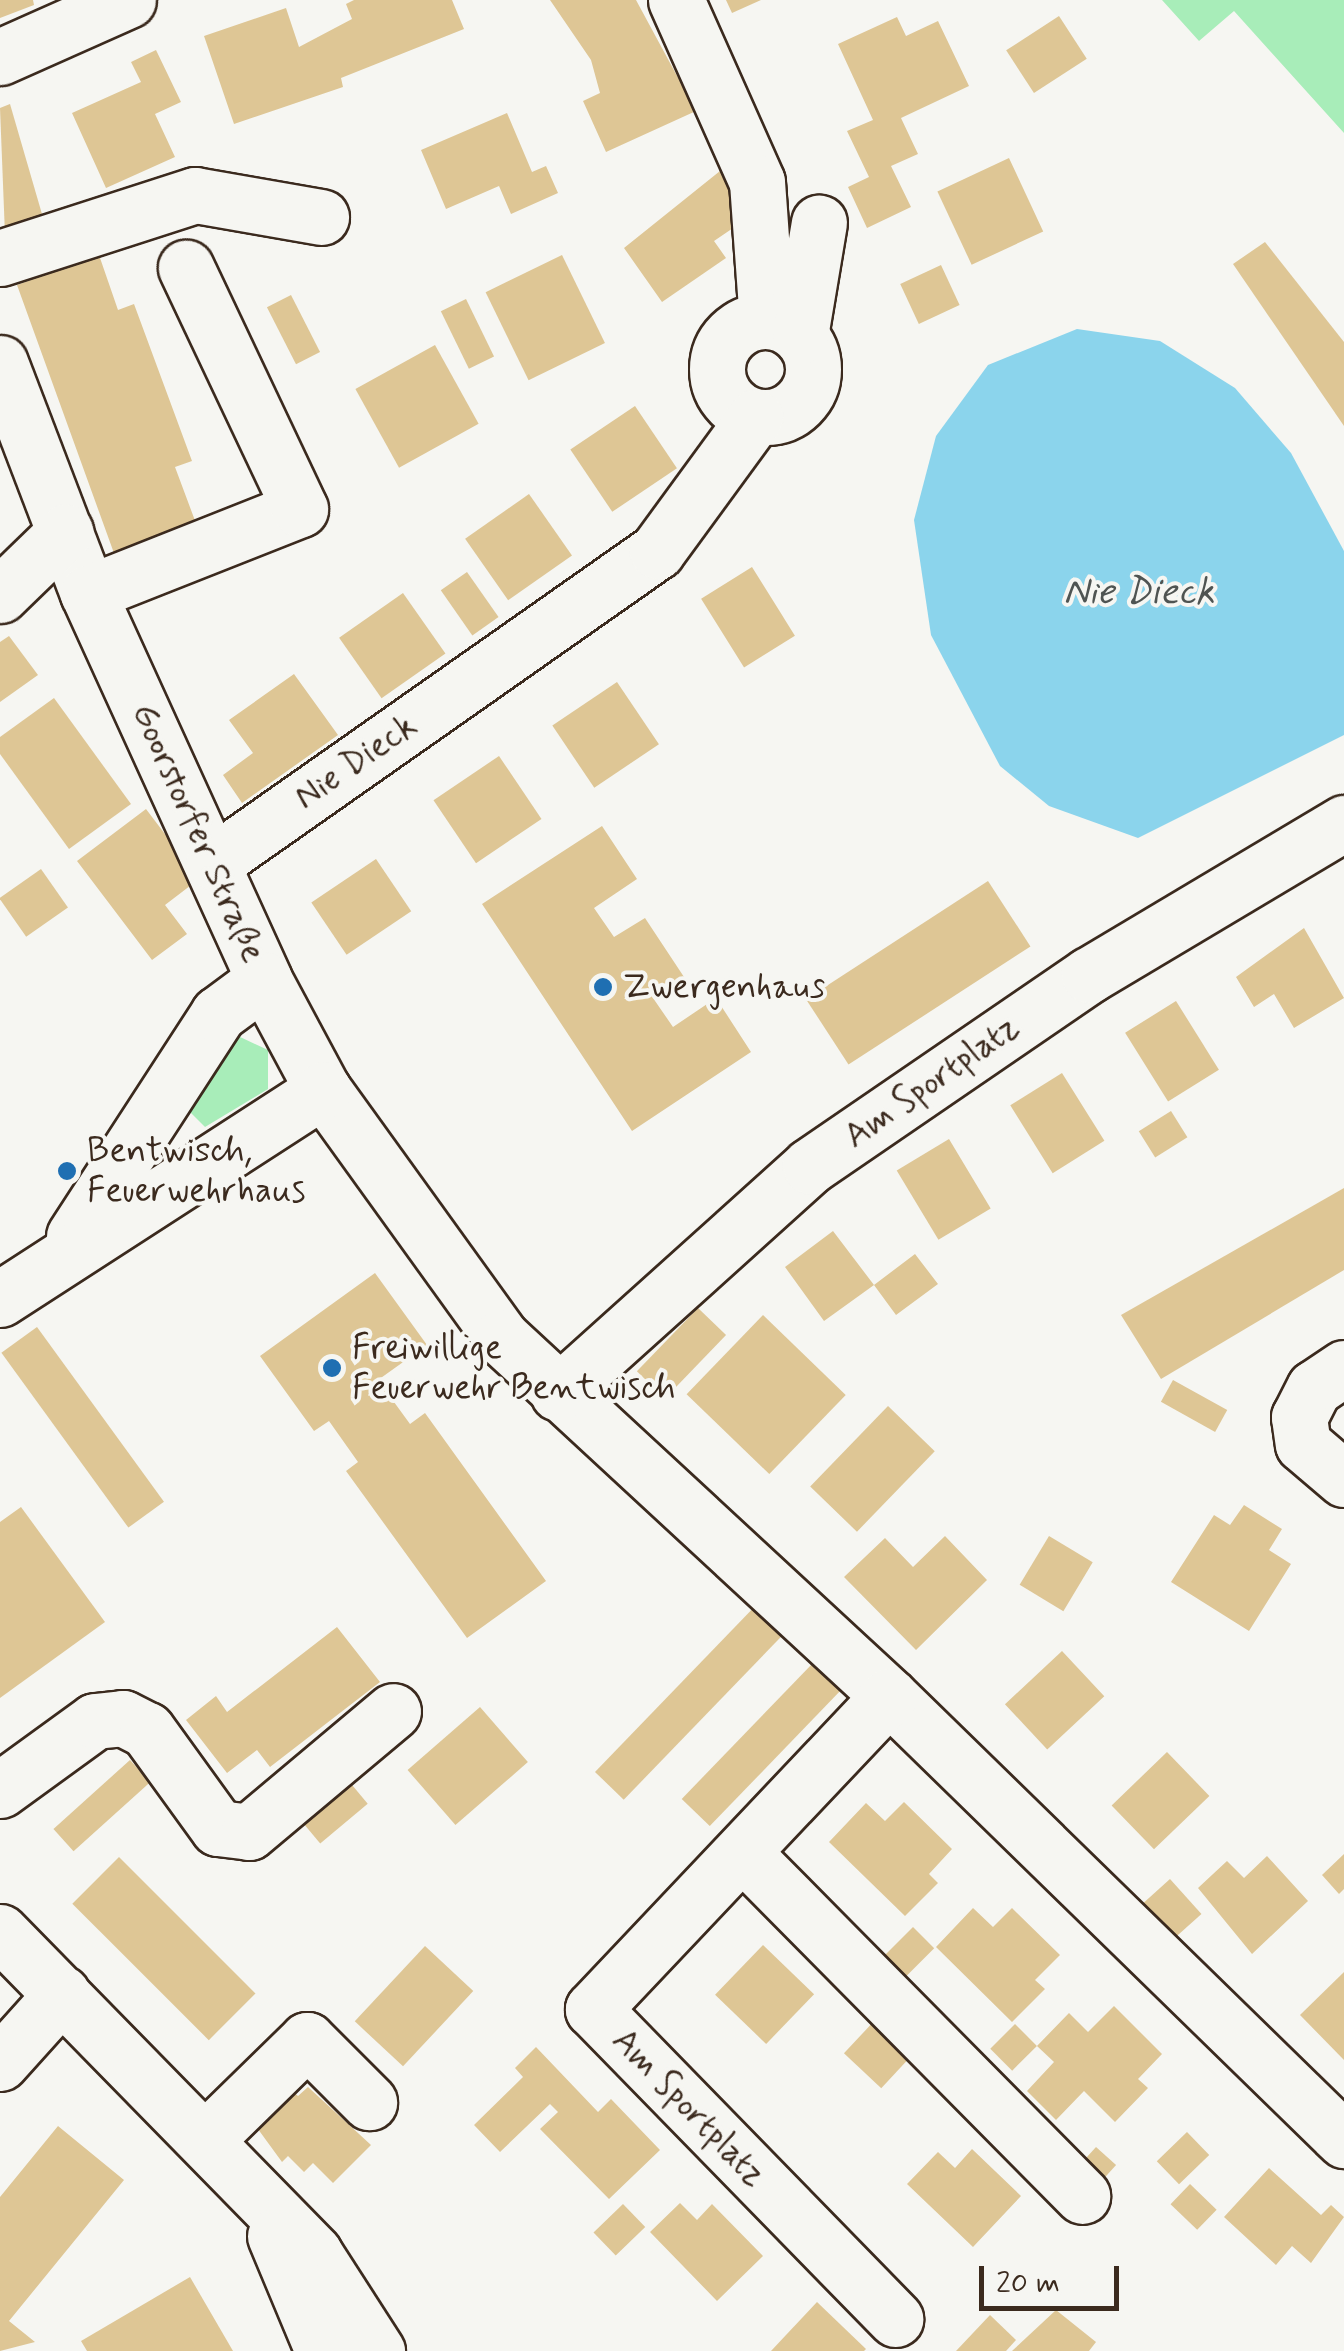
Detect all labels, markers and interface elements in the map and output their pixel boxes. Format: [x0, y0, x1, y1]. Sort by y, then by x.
water label: Nie Dieck [1064, 570, 1214, 616]
street label: Goorstorfer Straße [122, 697, 274, 969]
street label: Nie Dieck [288, 705, 424, 819]
place label: Zwergenhaus [623, 966, 825, 1008]
marker: Zwergenhaus [592, 976, 614, 998]
street label: Am Sportplatz [828, 1000, 1036, 1164]
place label: Bentwisch, Feuerwehrhaus [87, 1130, 306, 1212]
marker: Bentwisch, Feuerwehrhaus [56, 1160, 78, 1182]
place label: Freiwillige Feuerwehr Bentwisch [352, 1327, 669, 1409]
marker: Freiwillige Feuerwehr Bentwisch [321, 1357, 343, 1379]
street label: Am Sportplatz [596, 2013, 782, 2203]
scale bar [984, 2246, 1124, 2308]
text: 20 m [996, 2264, 1060, 2303]

